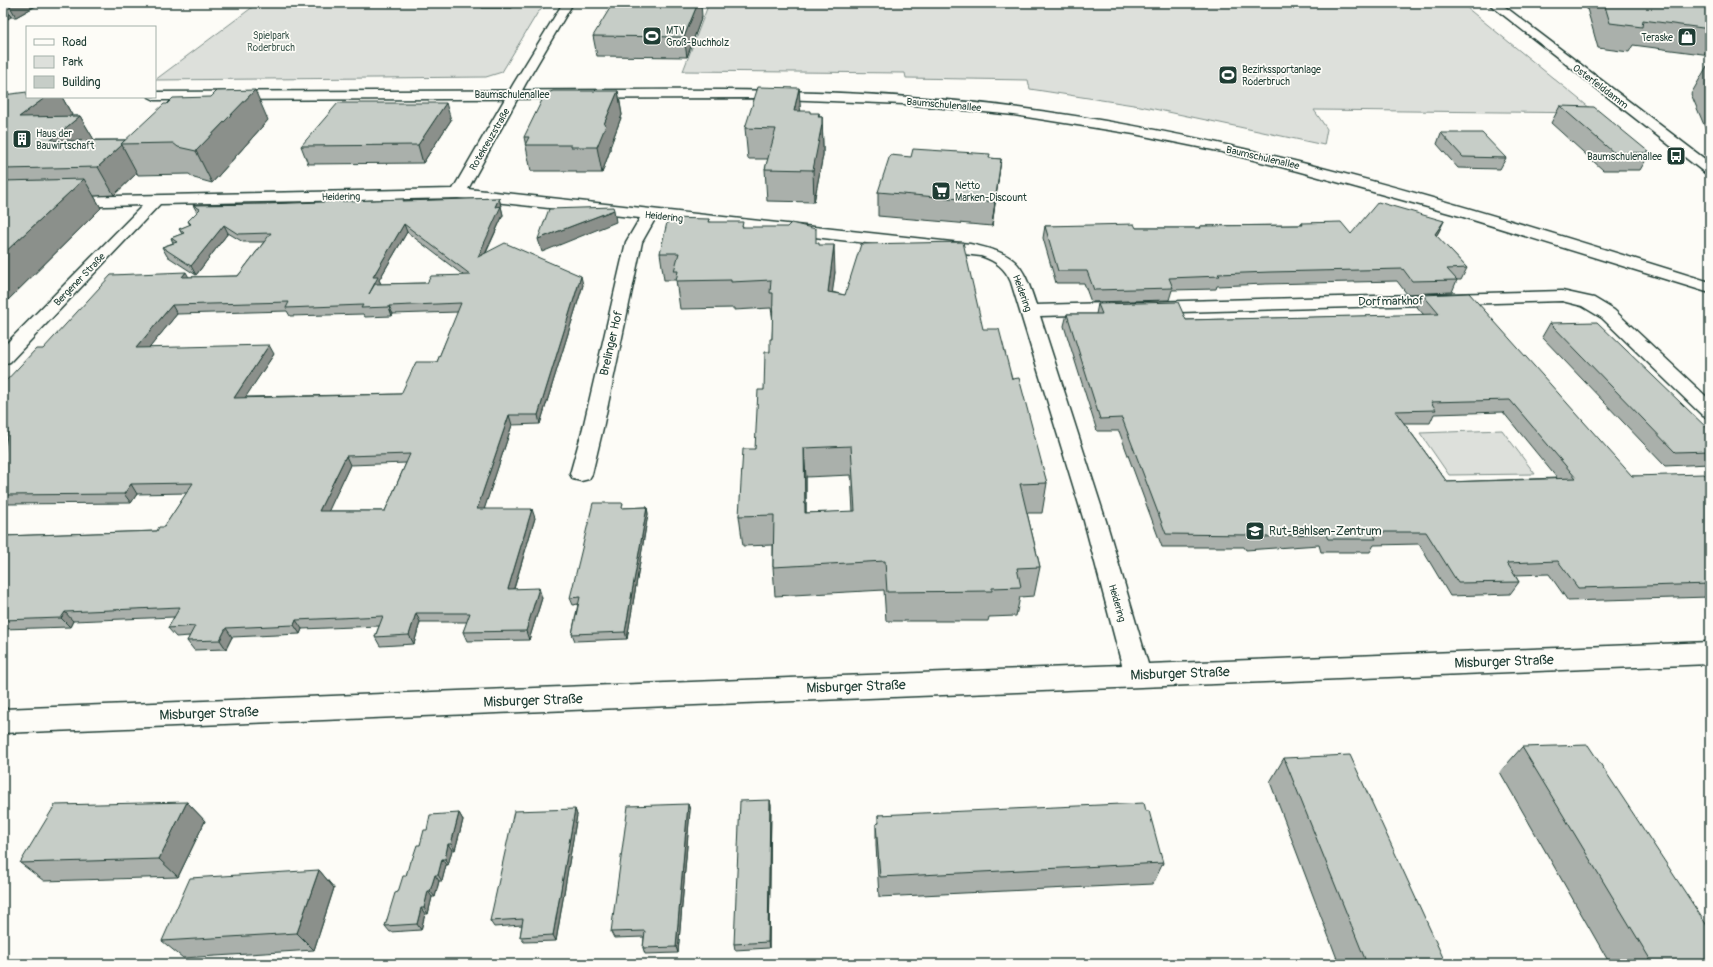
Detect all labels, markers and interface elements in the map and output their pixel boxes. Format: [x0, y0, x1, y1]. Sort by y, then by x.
sports icon: MTV Groß-Buchholz [641, 25, 663, 47]
place label: MTV Groß-Buchholz [666, 25, 729, 49]
legend [26, 26, 156, 98]
shop icon: Teraske [1676, 26, 1698, 48]
park label: Spielpark Roderbruch [247, 30, 295, 54]
place label: Teraske [1641, 32, 1673, 44]
text: Road [62, 35, 87, 50]
text: Park [62, 55, 83, 70]
street label: Osterfelddamm [1570, 62, 1631, 112]
sports icon: Bezirkssportanlage Roderbruch [1217, 64, 1239, 86]
place label: Bezirkssportanlage Roderbruch [1242, 64, 1321, 88]
text: Building [62, 75, 101, 90]
street label: Baumschulenallee [475, 89, 550, 101]
street label: Baumschulenallee [906, 96, 982, 114]
street label: Rotekreuzstraße [467, 106, 513, 173]
building icon: Haus der Bauwirtschaft [11, 128, 33, 150]
place label: Haus der Bauwirtschaft [36, 128, 95, 152]
street label: Baumschulenallee [1225, 144, 1301, 172]
bus stop icon: Baumschulenallee [1665, 145, 1687, 167]
place label: Baumschulenallee [1587, 151, 1662, 163]
supermarket icon: Netto Marken-Discount [930, 180, 952, 202]
place label: Netto Marken-Discount [955, 180, 1028, 204]
street label: Heidering [322, 191, 360, 203]
street label: Heidering [644, 209, 684, 225]
street label: Bergener Straße [52, 251, 108, 309]
street label: Heidering [1010, 273, 1034, 313]
street label: Dorfmarkhof [1358, 293, 1424, 310]
street label: Brelinger Hof [597, 309, 626, 377]
school or university icon: Rut-Bahlsen-Zentrum [1244, 520, 1266, 542]
place label: Rut-Bahlsen-Zentrum [1269, 524, 1382, 539]
street label: Heidering [1106, 583, 1128, 623]
street label: Misburger Straße [1454, 651, 1554, 672]
street label: Misburger Straße [1130, 663, 1230, 684]
street label: Misburger Straße [806, 676, 906, 697]
street label: Misburger Straße [483, 690, 583, 711]
street label: Misburger Straße [159, 703, 259, 724]

